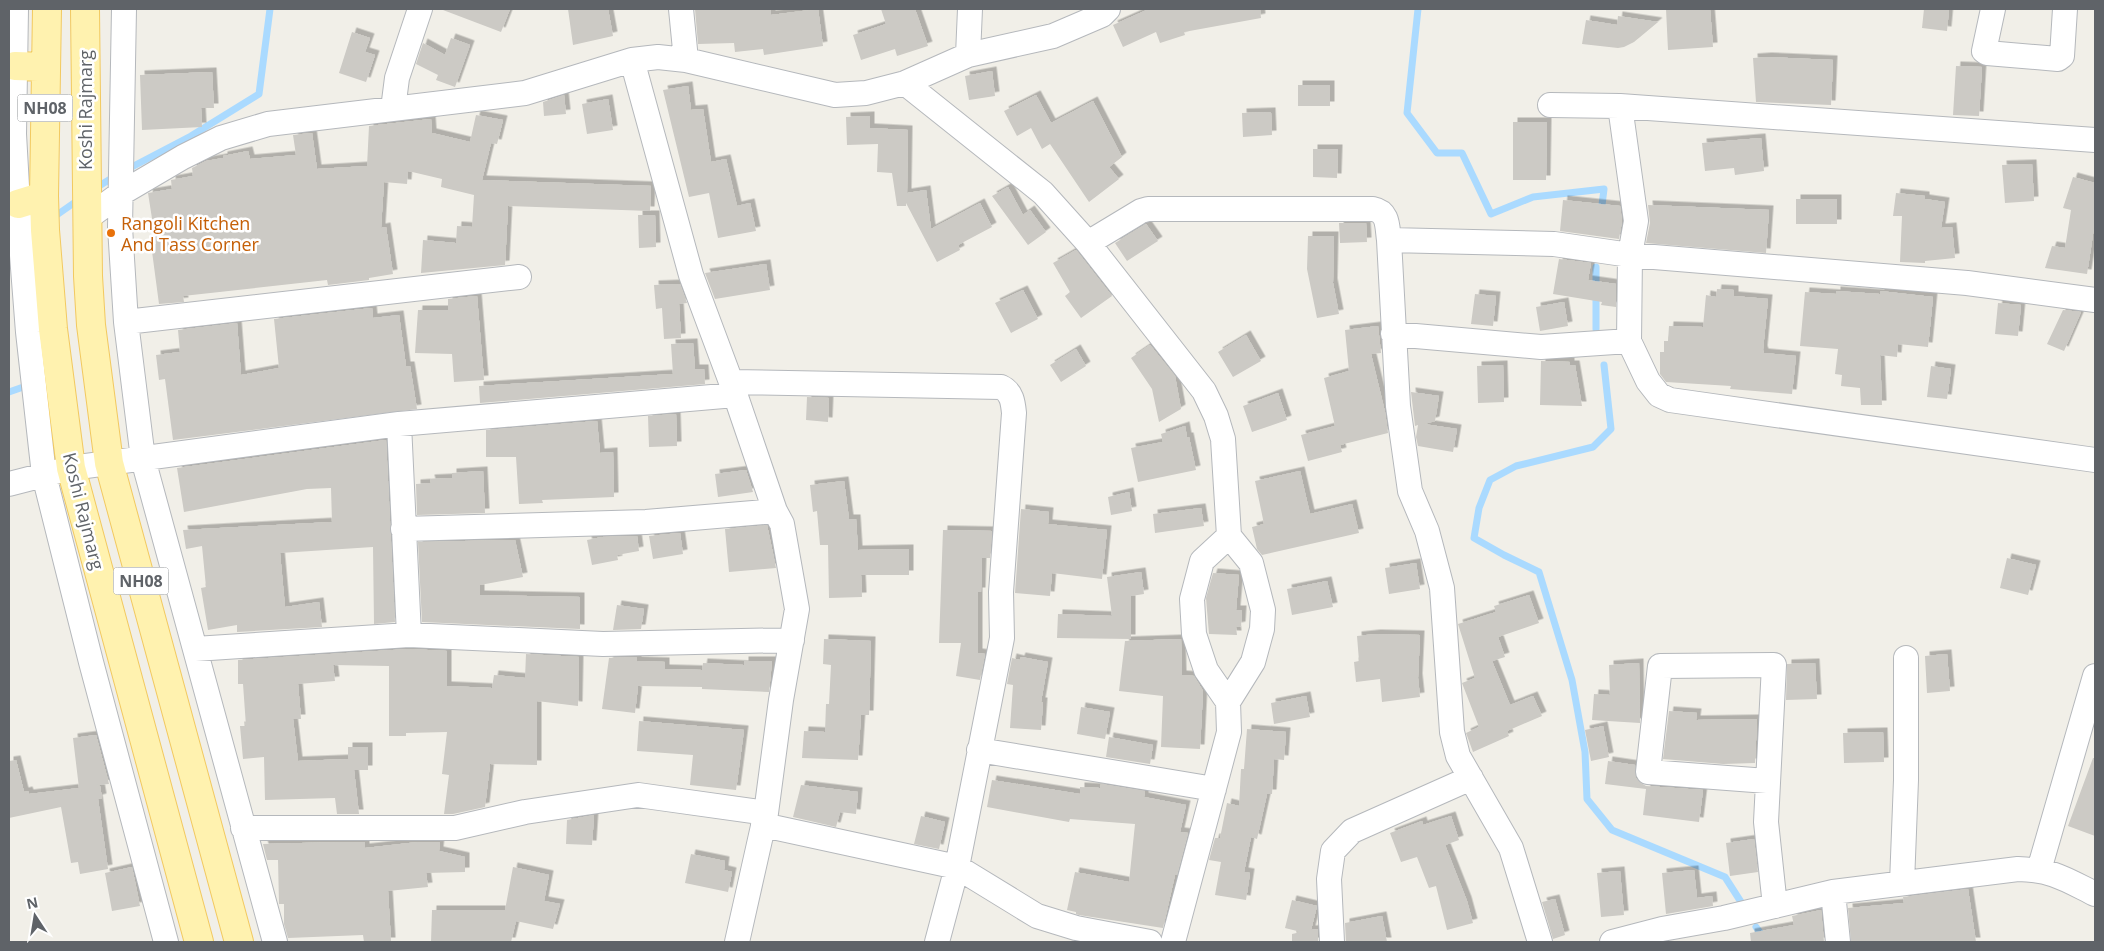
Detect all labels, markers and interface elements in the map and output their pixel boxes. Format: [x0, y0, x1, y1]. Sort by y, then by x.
street label: Koshi Rajmarg [73, 50, 97, 170]
road number: NH08 [18, 95, 72, 122]
place label: Rangoli Kitchen And Tass Corner [121, 211, 260, 256]
marker: Rangoli Kitchen And Tass Corner [105, 227, 117, 239]
street label: Koshi Rajmarg [58, 450, 110, 572]
road number: NH08 [114, 568, 168, 594]
north arrow [10, 891, 60, 941]
text: N [25, 892, 40, 913]

